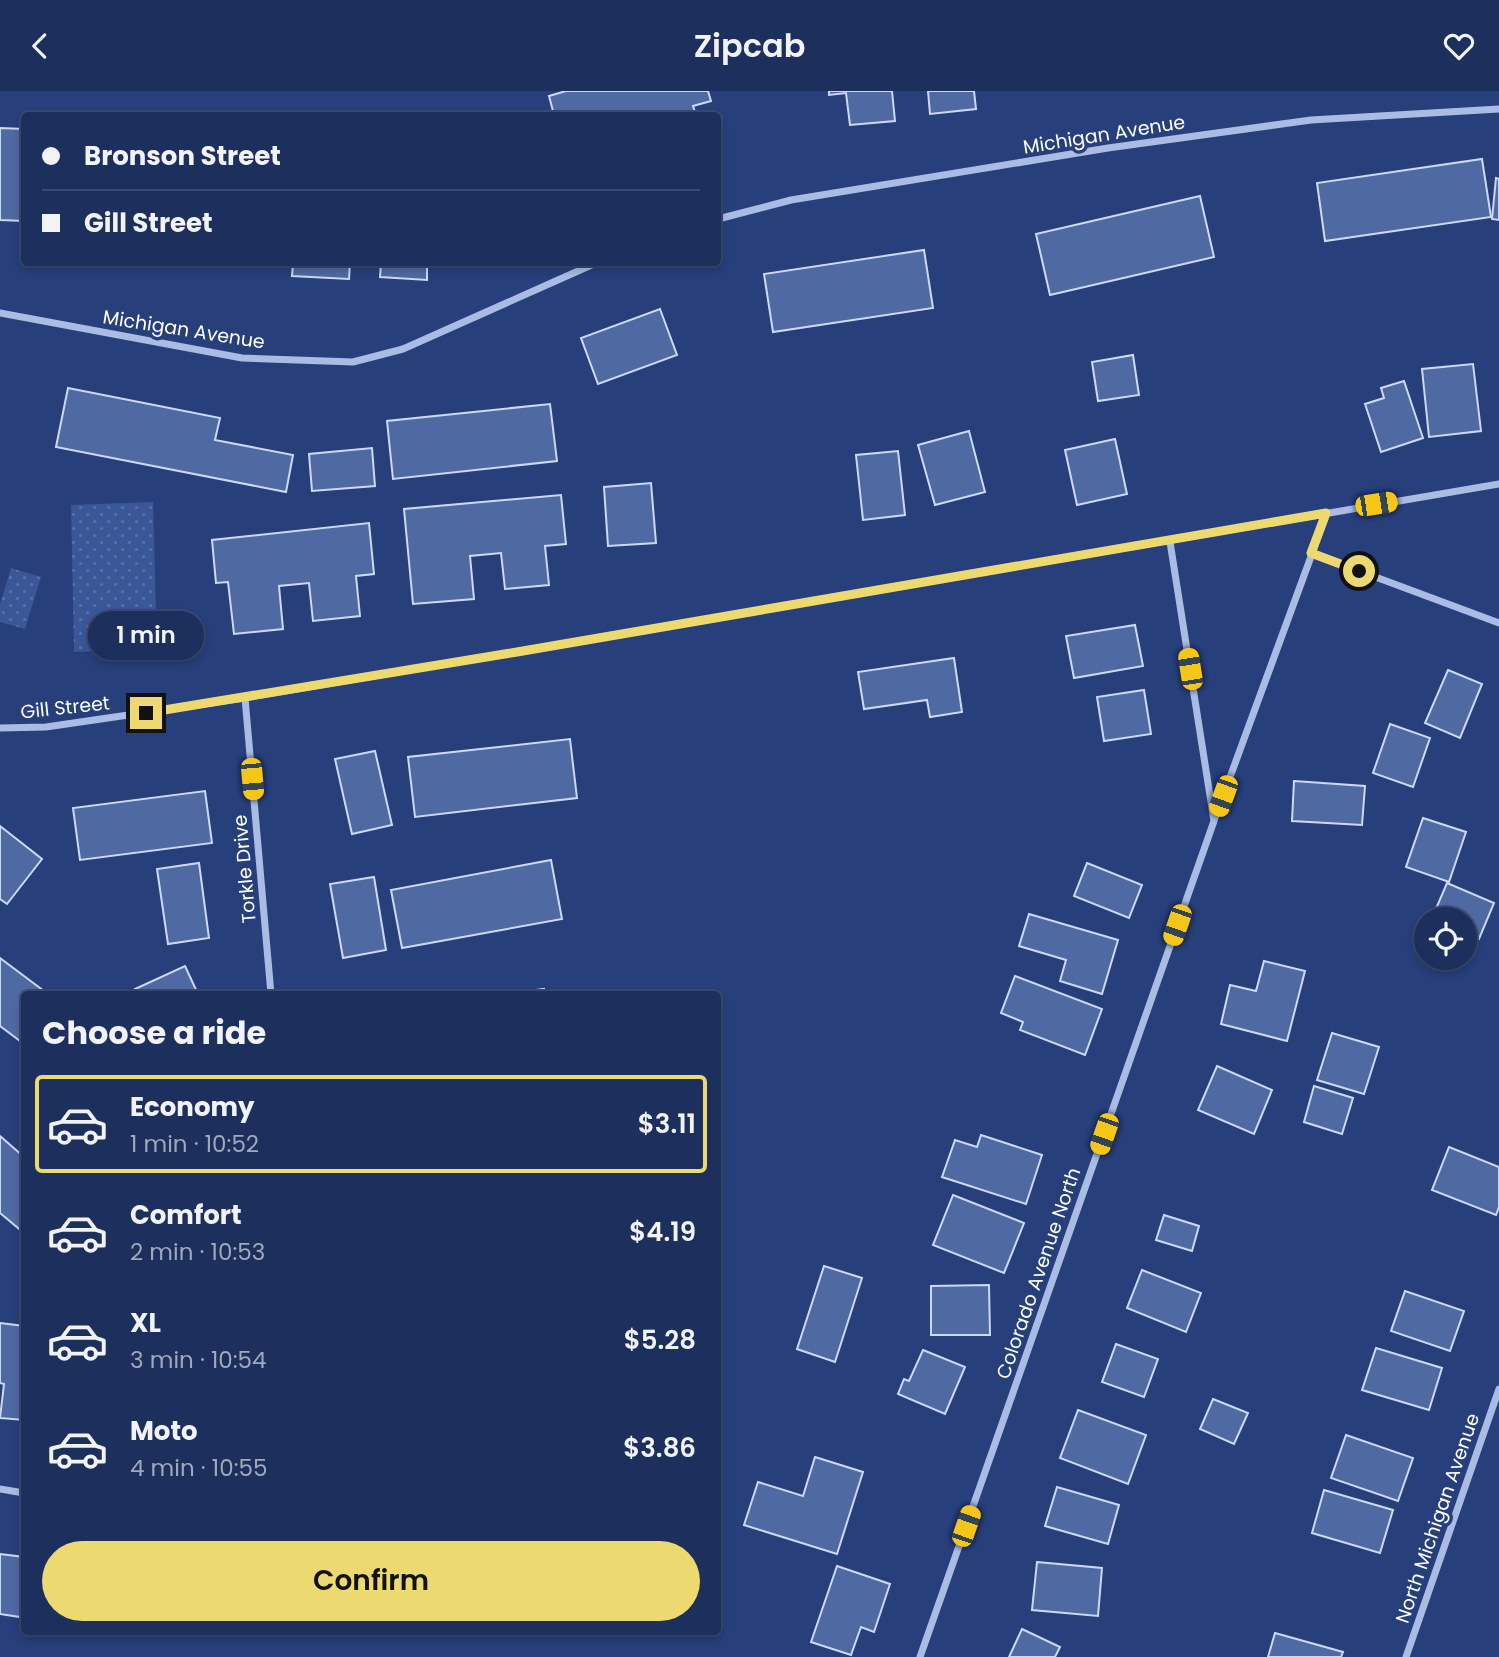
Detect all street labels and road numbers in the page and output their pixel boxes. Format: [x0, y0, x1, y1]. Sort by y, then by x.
street label: Michigan Avenue [1021, 108, 1187, 161]
street label: Michigan Avenue [101, 303, 267, 356]
street label: Gill Street [19, 689, 111, 726]
street label: Torkle Drive [226, 814, 263, 924]
street label: Colorado Avenue North [990, 1164, 1087, 1382]
street label: North Michigan Avenue [1389, 1410, 1486, 1627]

